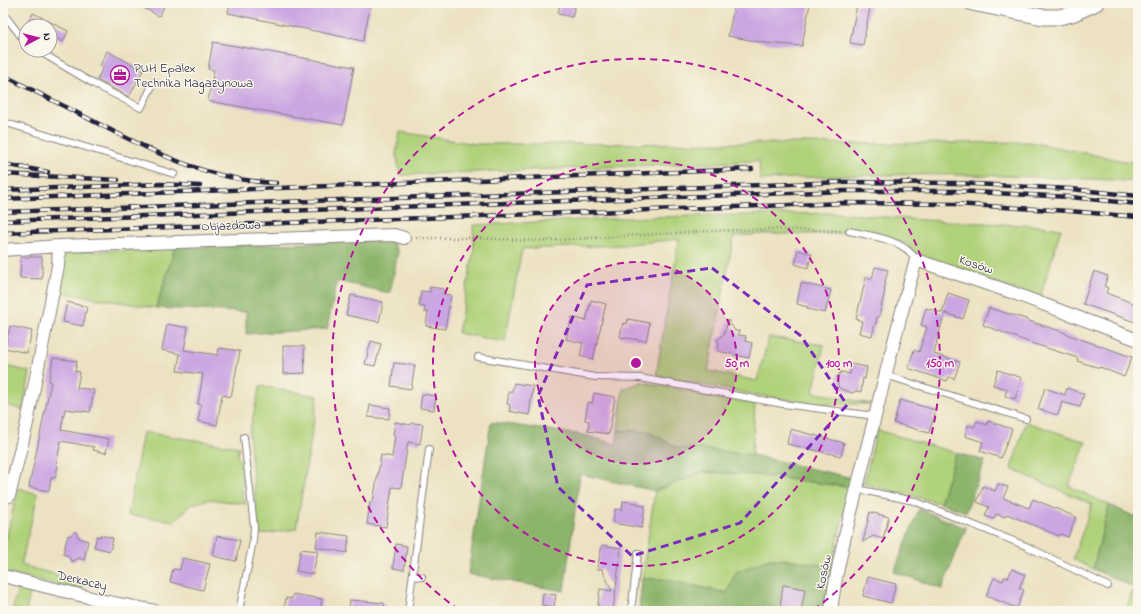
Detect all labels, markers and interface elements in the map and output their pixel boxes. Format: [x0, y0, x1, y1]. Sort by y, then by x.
north arrow [18, 18, 58, 58]
text: N [39, 32, 55, 42]
place label: PUH Epalex Technika Magazynowa [134, 59, 253, 94]
office icon: PUH Epalex Technika Magazynowa [109, 64, 131, 86]
street label: Objazdowa [201, 215, 261, 237]
street label: Kosów [956, 251, 996, 280]
text: 50 m [725, 355, 750, 373]
text: 100 m [826, 355, 853, 373]
text: 150 m [926, 355, 955, 373]
centre of rings [629, 356, 643, 370]
street label: Kosów [811, 553, 837, 591]
street label: Derkaczy [54, 566, 109, 597]

